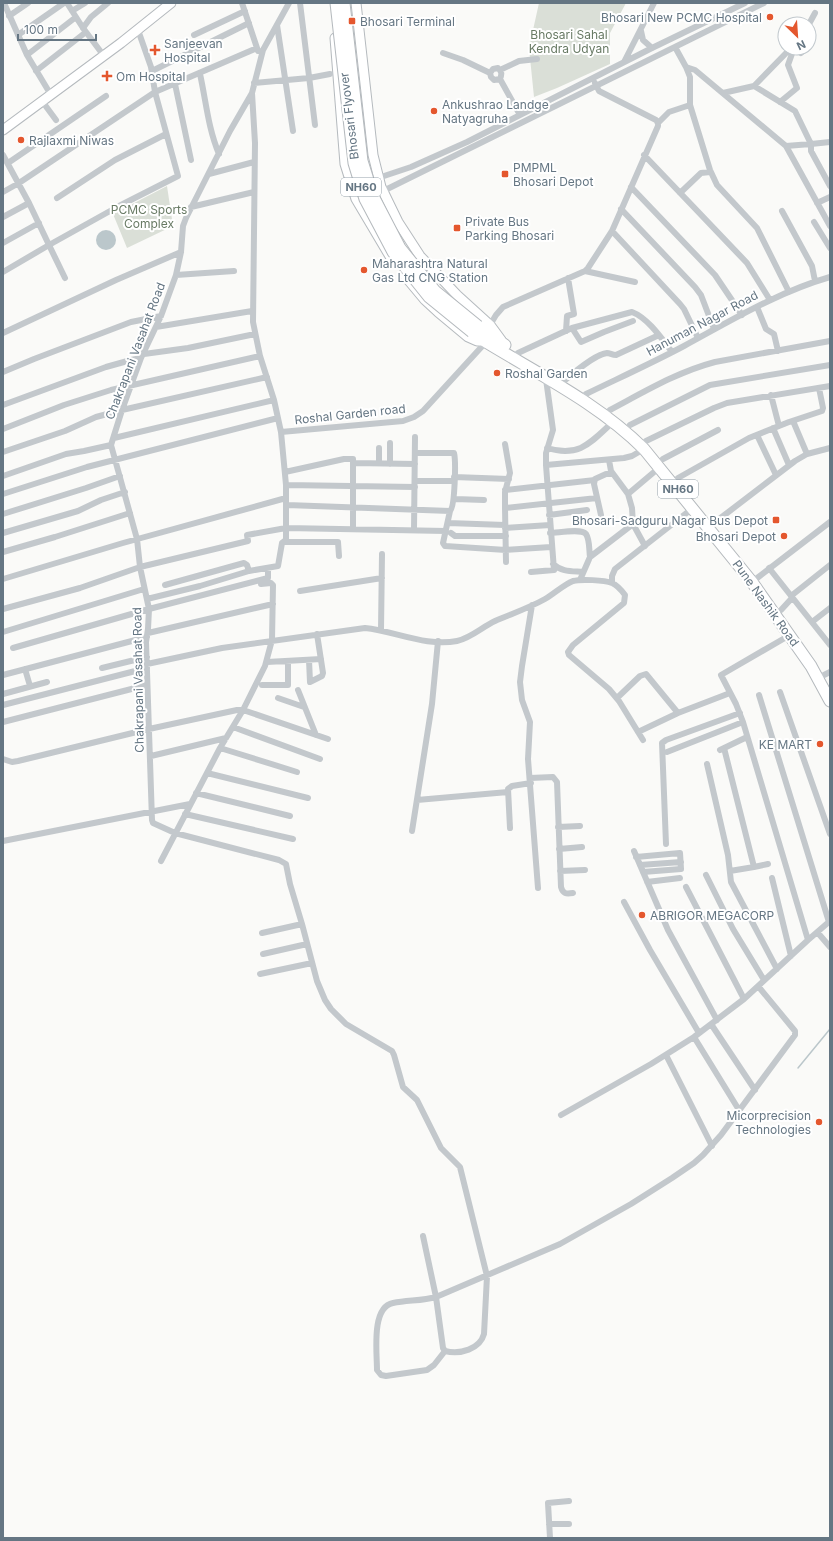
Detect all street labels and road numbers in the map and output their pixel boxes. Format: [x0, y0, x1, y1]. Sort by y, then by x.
street label: Bhosari Flyover [336, 71, 362, 160]
road number: NH60 [341, 178, 381, 196]
street label: Chakrapani Vasahat Road [102, 280, 168, 422]
street label: Hanuman Nagar Road [644, 287, 760, 359]
street label: Roshal Garden road [294, 401, 406, 427]
road number: NH60 [658, 480, 698, 498]
street label: Pune Nashik Road [730, 557, 802, 649]
street label: Chakrapani Vasahat Road [129, 607, 147, 753]

